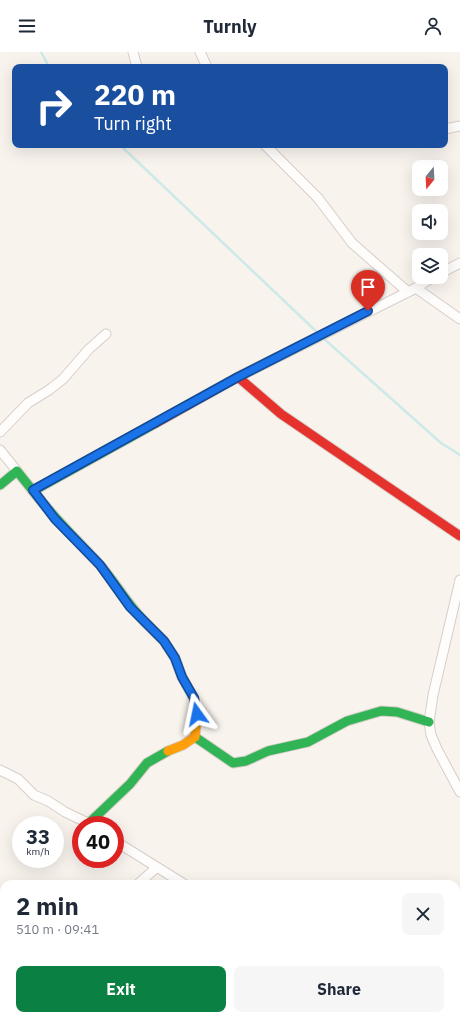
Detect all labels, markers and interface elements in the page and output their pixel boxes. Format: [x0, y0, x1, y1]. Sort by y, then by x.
icon: menu [16, 15, 38, 37]
text: Turnly [203, 15, 257, 38]
icon: person [422, 15, 444, 37]
text: 220 m [94, 76, 176, 113]
icon: right [28, 80, 80, 132]
text: Turn right [94, 112, 172, 135]
north arrow [412, 160, 448, 196]
map controls [412, 160, 448, 284]
button: sound [412, 204, 448, 240]
button: layers [412, 248, 448, 284]
pin [351, 270, 385, 311]
icon: arrive [357, 276, 379, 298]
position arrow [176, 693, 218, 735]
speed limit sign: 40 [72, 816, 124, 868]
text: 33 [26, 823, 50, 850]
text: km/h [26, 845, 50, 858]
text: 2 min [16, 890, 79, 922]
button: close [402, 893, 444, 935]
text: 510 m · 09:41 [16, 921, 99, 938]
button: Exit [16, 966, 226, 1012]
button: Share [234, 966, 444, 1012]

